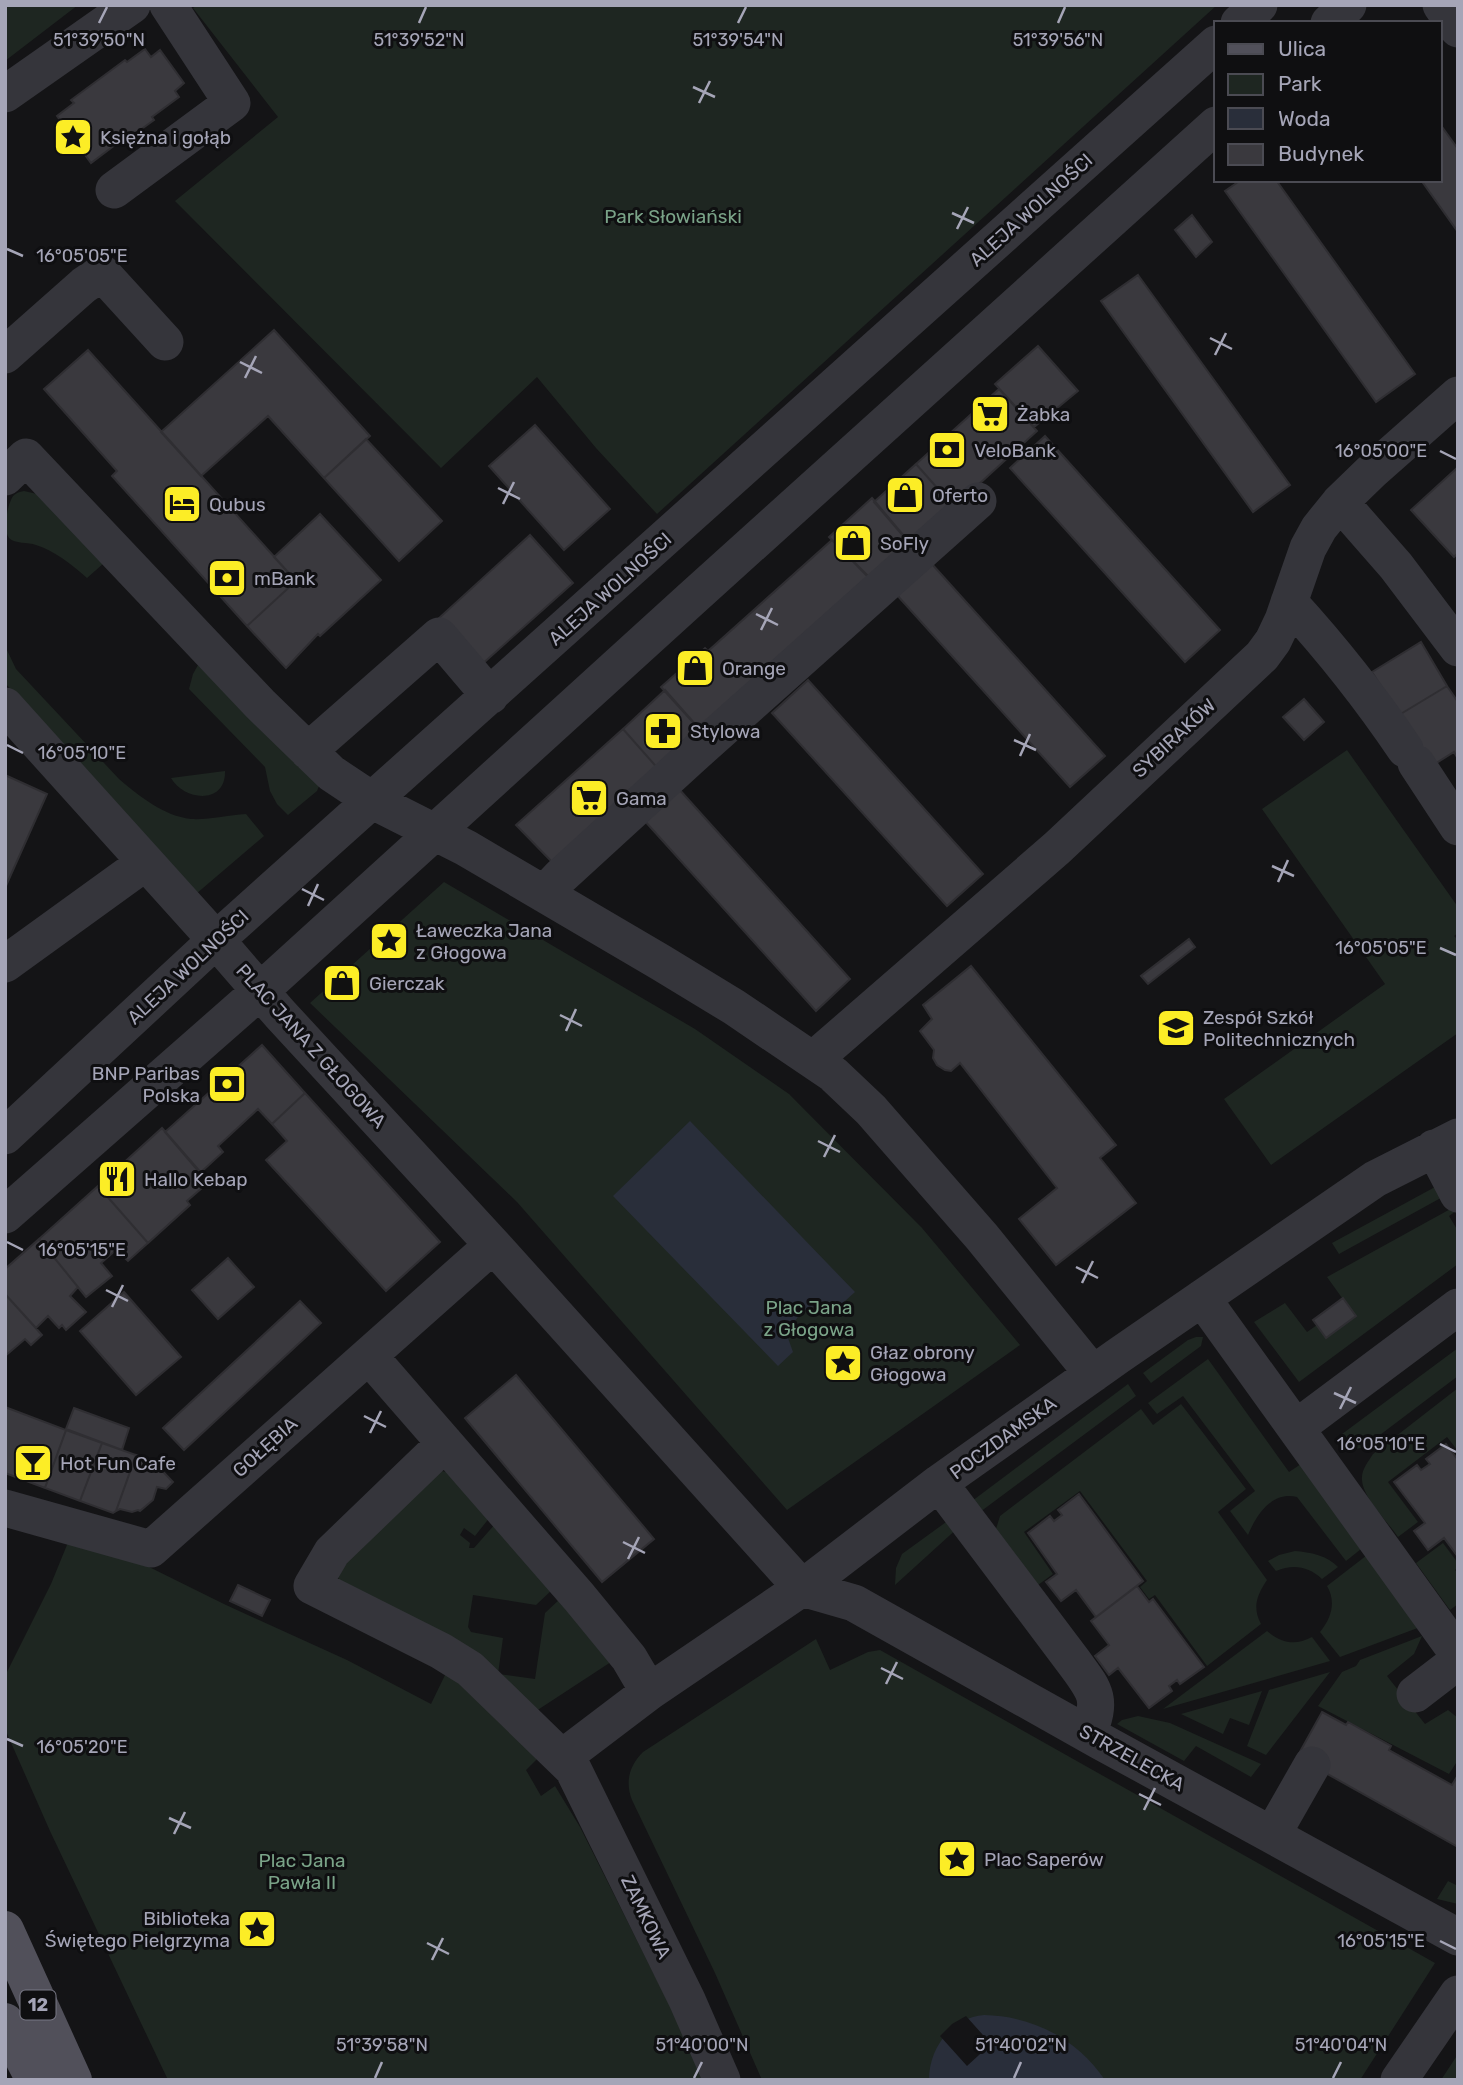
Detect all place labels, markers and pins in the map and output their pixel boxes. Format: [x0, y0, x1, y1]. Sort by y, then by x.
place icon: Księżna i gołąb [52, 116, 94, 158]
place label: Księżna i gołąb [100, 126, 231, 149]
supermarket icon: Żabka [969, 393, 1011, 435]
place label: Żabka [1017, 403, 1070, 426]
bank icon: VeloBank [926, 429, 968, 471]
place label: VeloBank [974, 439, 1056, 462]
shop icon: Oferto [884, 474, 926, 516]
hotel icon: Qubus [161, 483, 203, 525]
place label: Oferto [932, 484, 988, 507]
place label: Qubus [209, 493, 266, 516]
shop icon: SoFly [832, 522, 874, 564]
place label: SoFly [880, 532, 929, 555]
bank icon: mBank [206, 557, 248, 599]
place label: mBank [254, 567, 316, 590]
shop icon: Orange [674, 647, 716, 689]
place label: Orange [722, 657, 786, 680]
pharmacy icon: Stylowa [642, 710, 684, 752]
place label: Stylowa [690, 720, 760, 743]
supermarket icon: Gama [568, 777, 610, 819]
place label: Gama [616, 787, 667, 810]
place label: Ławeczka Jana z Głogowa [416, 919, 552, 964]
place icon: Ławeczka Jana z Głogowa [368, 920, 410, 962]
shop icon: Gierczak [321, 962, 363, 1004]
place label: Gierczak [369, 972, 445, 995]
place label: Zespół Szkół Politechnicznych [1203, 1006, 1355, 1051]
school or university icon: Zespół Szkół Politechnicznych [1155, 1007, 1197, 1049]
place label: BNP Paribas Polska [92, 1062, 200, 1107]
bank icon: BNP Paribas Polska [206, 1063, 248, 1105]
restaurant icon: Hallo Kebap [96, 1158, 138, 1200]
place label: Hallo Kebap [144, 1168, 247, 1191]
place label: Głaz obrony Głogowa [870, 1341, 975, 1386]
place icon: Głaz obrony Głogowa [822, 1342, 864, 1384]
bar icon: Hot Fun Cafe [12, 1442, 54, 1484]
place label: Hot Fun Cafe [60, 1452, 176, 1475]
place icon: Plac Saperów [936, 1838, 978, 1880]
place label: Plac Saperów [984, 1848, 1104, 1871]
place label: Biblioteka Świętego Pielgrzyma [45, 1907, 230, 1952]
place icon: Biblioteka Świętego Pielgrzyma [236, 1908, 278, 1950]

